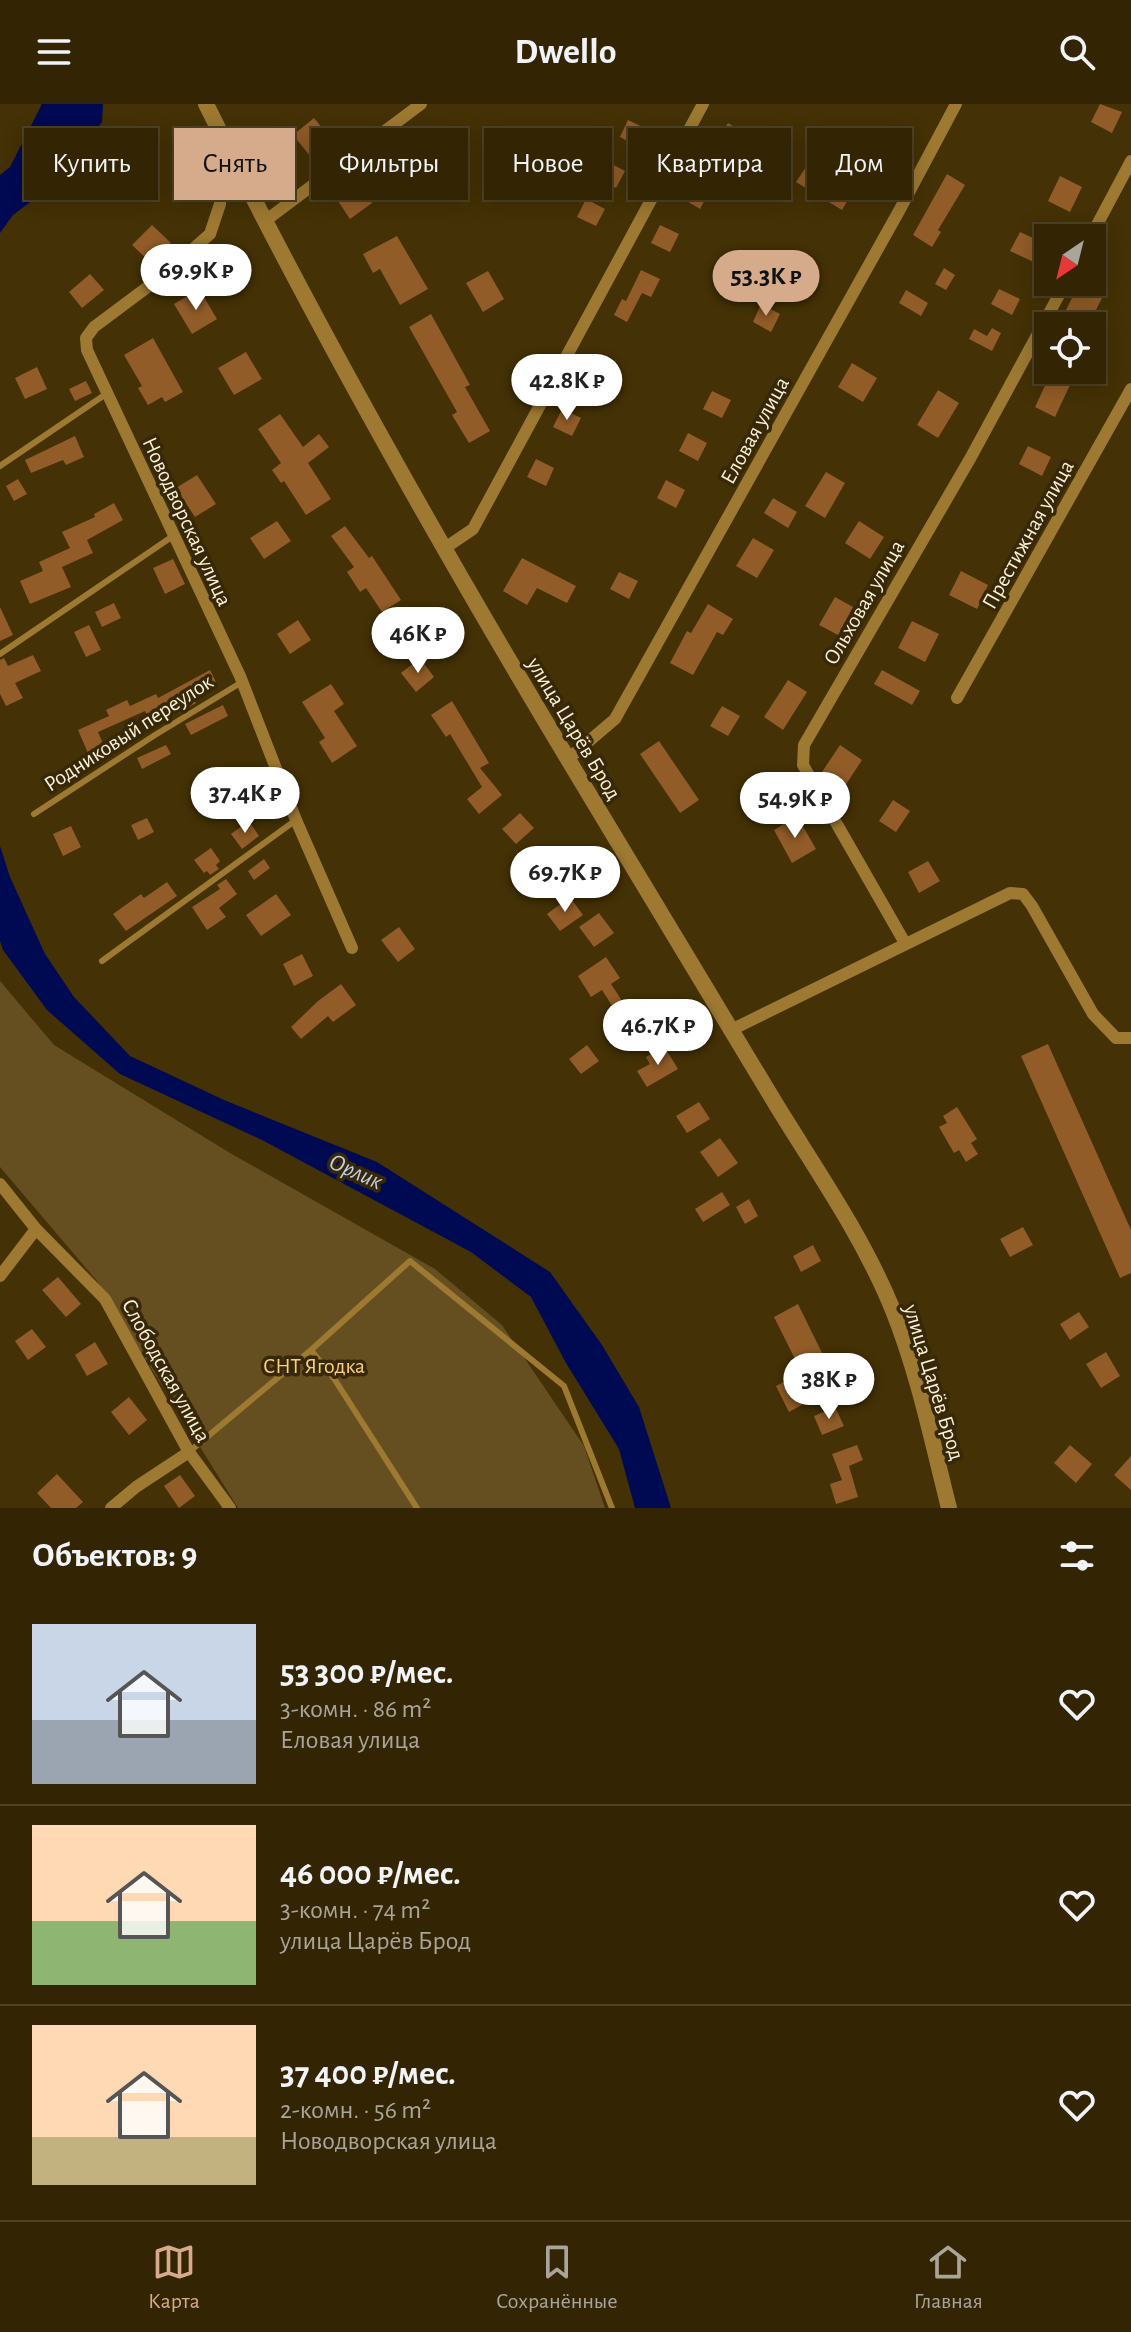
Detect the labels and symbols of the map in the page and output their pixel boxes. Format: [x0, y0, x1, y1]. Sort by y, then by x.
north arrow [1034, 224, 1106, 296]
pin: 69.9K ₽ [122, 244, 270, 312]
pin: 53.3K ₽ [692, 250, 840, 318]
pin: 42.8K ₽ [493, 354, 641, 422]
street label: Еловая улица [717, 373, 793, 488]
street label: Новодворская улица [138, 434, 236, 609]
street label: Престижная улица [978, 456, 1078, 613]
street label: Ольховая улица [819, 536, 908, 669]
pin: 46K ₽ [362, 607, 474, 675]
street label: улица Царёв Брод [523, 653, 625, 804]
street label: Родниковый переулок [40, 670, 217, 796]
pin: 37.4K ₽ [171, 767, 319, 835]
pin: 54.9K ₽ [721, 772, 869, 840]
pin: 69.7K ₽ [491, 846, 639, 914]
pin: 46.7K ₽ [584, 999, 732, 1067]
water label: Орлик [325, 1150, 386, 1194]
street label: Слободская улица [118, 1295, 215, 1446]
street label: улица Царёв Брод [900, 1301, 968, 1463]
pin: 38K ₽ [773, 1353, 885, 1421]
park label: СНТ Ягодка [263, 1355, 365, 1377]

